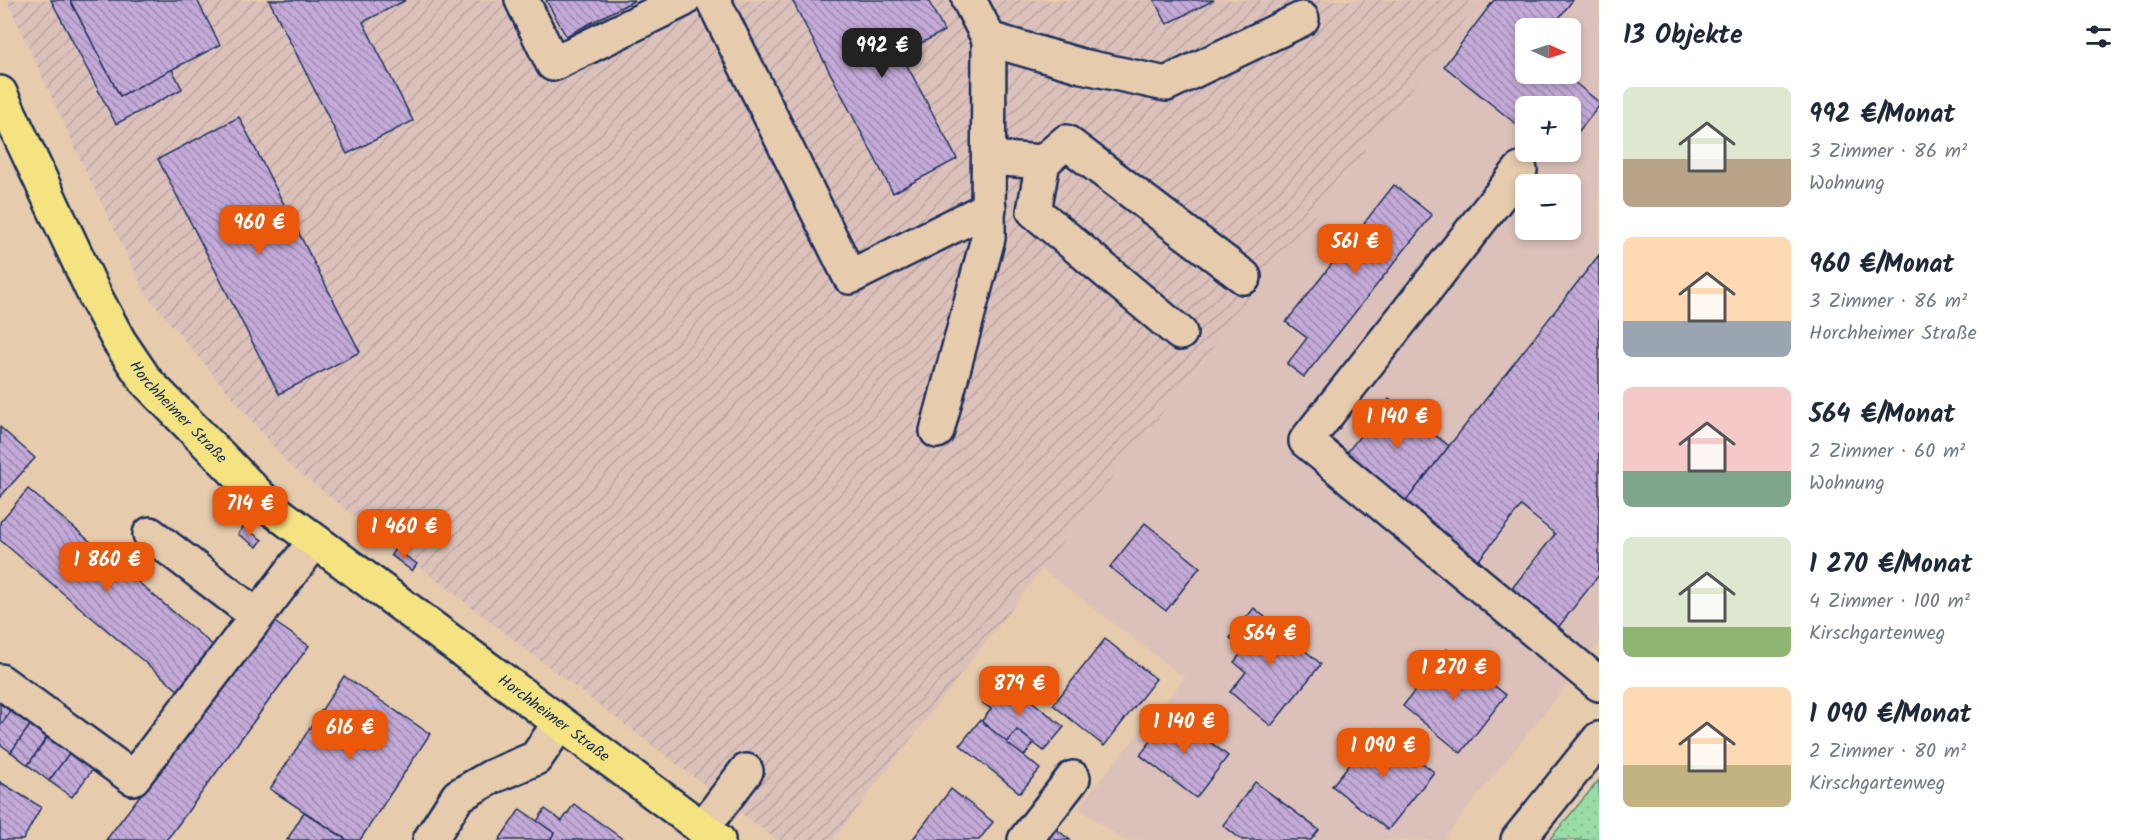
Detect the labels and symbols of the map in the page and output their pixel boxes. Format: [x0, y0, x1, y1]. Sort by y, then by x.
north arrow [1515, 18, 1581, 84]
pin: 992 € [840, 28, 924, 79]
pin: 960 € [217, 205, 301, 256]
pin: 561 € [1313, 224, 1397, 275]
street label: Horchheimer Straße [123, 355, 233, 469]
pin: 1 140 € [1342, 399, 1452, 450]
pin: 714 € [208, 486, 292, 537]
pin: 1 460 € [349, 509, 459, 560]
pin: 1 860 € [52, 542, 162, 593]
pin: 564 € [1228, 616, 1312, 667]
pin: 1 270 € [1399, 650, 1509, 701]
pin: 879 € [977, 666, 1061, 717]
street label: Horchheimer Straße [493, 668, 615, 768]
pin: 1 140 € [1129, 704, 1239, 755]
pin: 616 € [308, 710, 392, 761]
pin: 1 090 € [1328, 728, 1438, 779]

